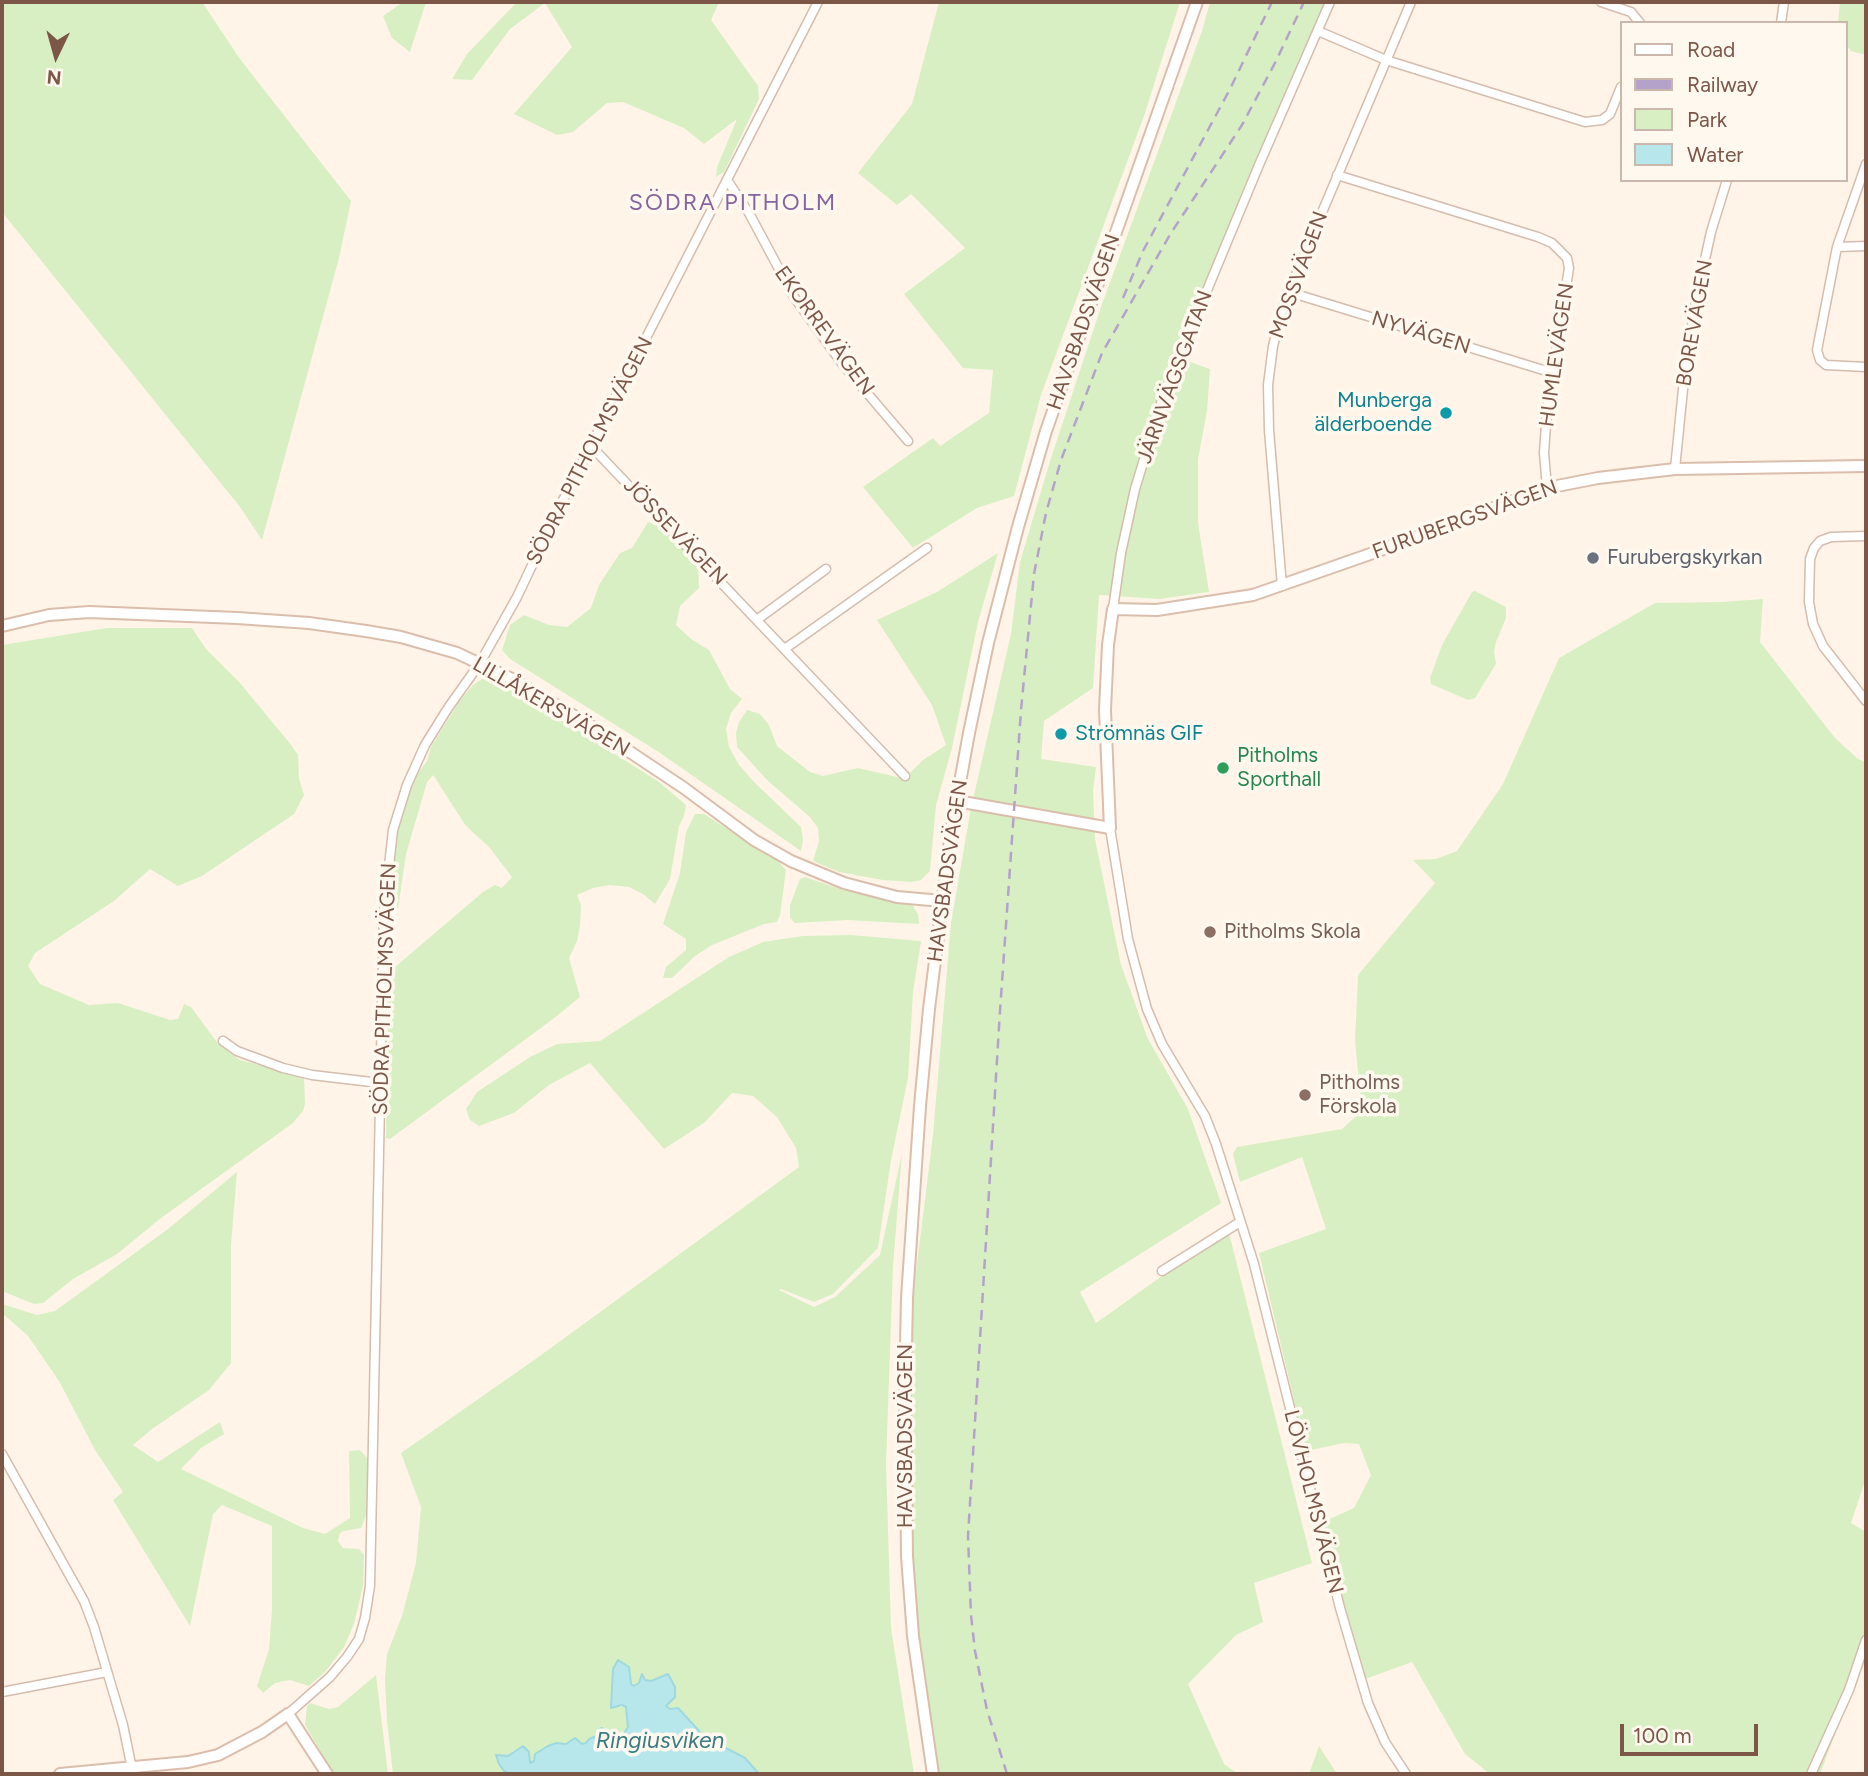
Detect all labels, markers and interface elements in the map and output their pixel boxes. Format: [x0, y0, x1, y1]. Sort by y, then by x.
north arrow [21, 21, 91, 91]
legend [1619, 21, 1847, 182]
text: Road [1687, 37, 1735, 62]
text: N [46, 65, 62, 90]
text: Railway [1687, 72, 1758, 97]
text: Park [1687, 107, 1727, 132]
text: Water [1687, 142, 1743, 167]
district label: SÖDRA PITHOLM [630, 189, 836, 217]
street label: MOSSVÄGEN [1264, 208, 1334, 342]
street label: HAVSBADSVÄGEN [1042, 231, 1126, 413]
street label: BOREVÄGEN [1671, 258, 1719, 388]
street label: EKORREVÄGEN [769, 261, 879, 401]
street label: HUMLEVÄGEN [1534, 281, 1580, 429]
street label: JÄRNVÄGSGATAN [1132, 287, 1218, 467]
street label: NYVÄGEN [1368, 306, 1474, 360]
street label: SÖDRA PITHOLMSVÄGEN [521, 333, 659, 569]
place label: Munberga älderboende [1314, 388, 1432, 438]
marker: Munberga älderboende [1438, 405, 1454, 421]
street label: JÖSSEVÄGEN [618, 473, 732, 591]
street label: FURUBERGSVÄGEN [1369, 475, 1561, 565]
place label: Furubergskyrkan [1607, 545, 1762, 571]
marker: Furubergskyrkan [1585, 550, 1601, 566]
street label: LILLÅKERSVÄGEN [468, 652, 634, 762]
place label: Strömnäs GIF [1075, 721, 1203, 747]
marker: Strömnäs GIF [1053, 726, 1069, 742]
place label: Pitholms Sporthall [1237, 743, 1321, 793]
marker: Pitholms Sporthall [1215, 760, 1231, 776]
street label: HAVSBADSVÄGEN [923, 778, 973, 964]
street label: SÖDRA PITHOLMSVÄGEN [368, 862, 402, 1116]
place label: Pitholms Skola [1224, 919, 1361, 945]
marker: Pitholms Skola [1202, 924, 1218, 940]
place label: Pitholms Förskola [1319, 1070, 1400, 1120]
marker: Pitholms Förskola [1297, 1087, 1313, 1103]
street label: HAVSBADSVÄGEN [893, 1344, 919, 1528]
street label: LÖVHOLMSVÄGEN [1278, 1407, 1348, 1597]
scale bar [1623, 1710, 1761, 1754]
text: 100 m [1633, 1723, 1692, 1748]
water label: Ringiusviken [596, 1727, 724, 1755]

